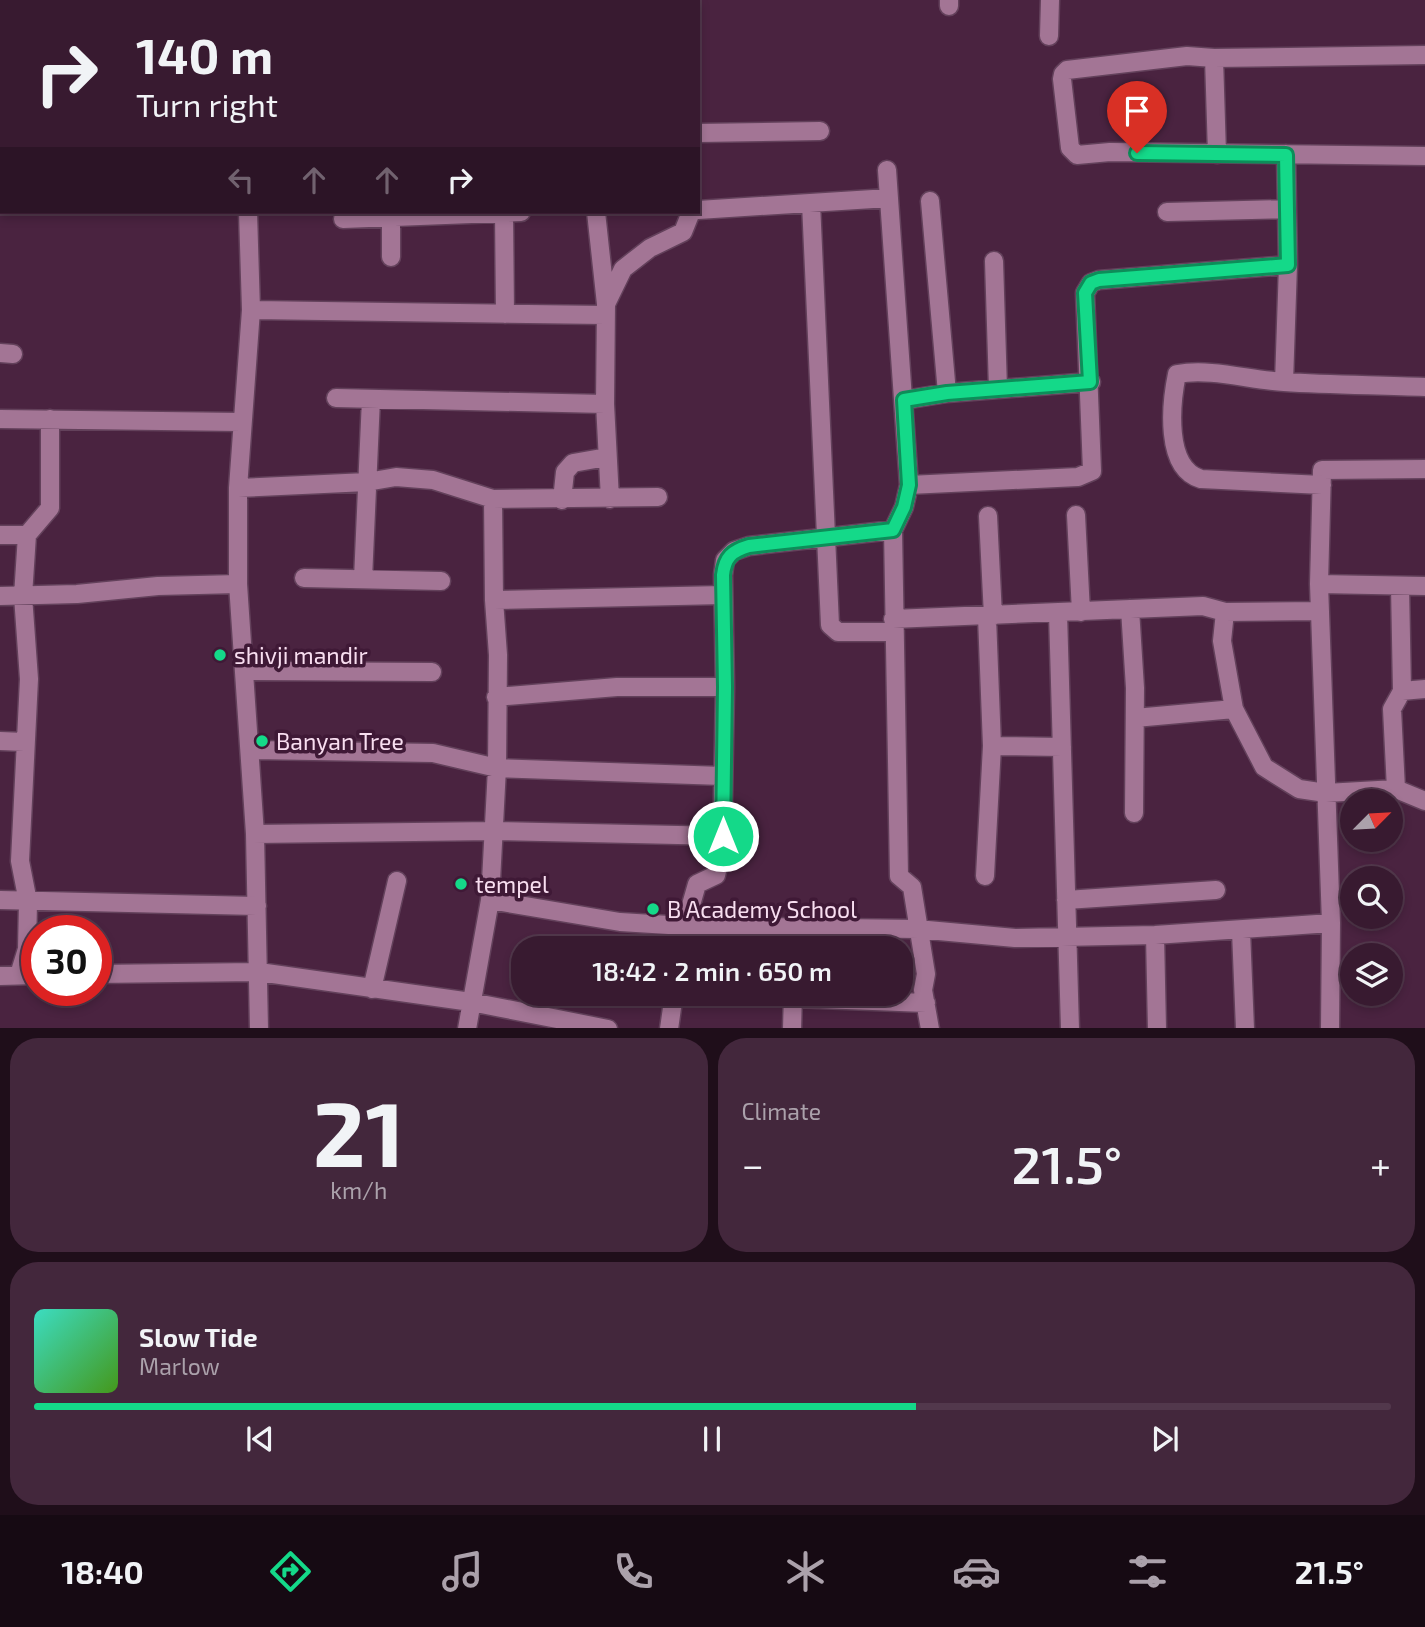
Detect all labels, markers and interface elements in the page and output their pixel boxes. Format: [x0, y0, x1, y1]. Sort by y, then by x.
text: 140 m [136, 25, 273, 84]
icon: right [21, 28, 112, 119]
pin [1107, 81, 1167, 153]
text: Turn right [136, 85, 278, 123]
icon: arrive [1118, 92, 1156, 130]
icon: left [222, 161, 260, 199]
icon: ahead [295, 161, 333, 199]
icon: ahead [368, 161, 406, 199]
icon: right [441, 161, 479, 199]
place label: shivji mandir [234, 641, 368, 669]
marker: shivji mandir [212, 647, 228, 663]
place label: Banyan Tree [276, 727, 404, 755]
marker: Banyan Tree [254, 733, 270, 749]
north arrow [1340, 789, 1404, 852]
map controls [1340, 789, 1403, 1006]
position arrow [686, 799, 760, 873]
button: search [1340, 866, 1403, 929]
place label: tempel [475, 870, 549, 898]
marker: tempel [453, 876, 469, 892]
place label: B Academy School [667, 895, 857, 923]
marker: B Academy School [645, 901, 661, 917]
speed limit sign: 30 [21, 915, 112, 1006]
button: layers [1340, 943, 1403, 1006]
text: 18:42 · 2 min · 650 m [592, 955, 832, 986]
text: 21 [313, 1076, 405, 1185]
text: Climate [742, 1097, 821, 1125]
text: 21.5° [1012, 1132, 1122, 1194]
text: − [742, 1141, 764, 1187]
text: + [1370, 1141, 1391, 1187]
text: km/h [330, 1176, 387, 1204]
text: Slow Tide [139, 1321, 258, 1352]
text: Marlow [139, 1352, 220, 1380]
icon: previous [241, 1420, 279, 1458]
icon: pause [693, 1420, 731, 1458]
icon: next [1146, 1420, 1184, 1458]
icon: directions [266, 1547, 315, 1596]
icon: music [438, 1547, 487, 1596]
icon: phone [609, 1547, 658, 1596]
icon: climate [781, 1547, 830, 1596]
icon: car [952, 1547, 1001, 1596]
icon: filters [1123, 1547, 1172, 1596]
text: 18:40 [61, 1552, 144, 1590]
text: 21.5° [1295, 1552, 1364, 1590]

